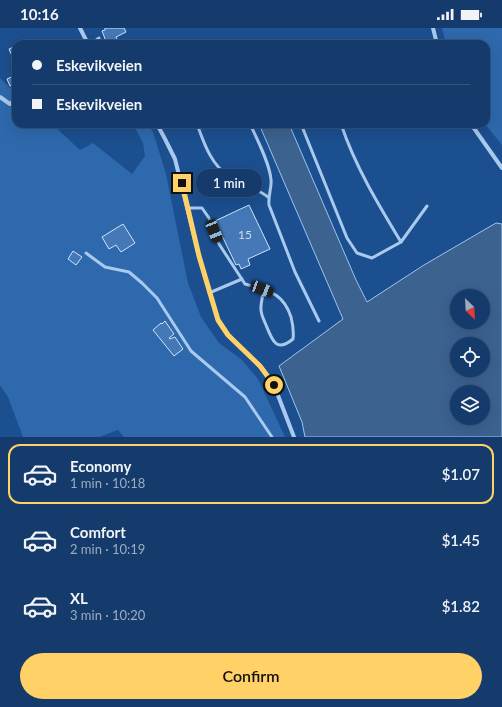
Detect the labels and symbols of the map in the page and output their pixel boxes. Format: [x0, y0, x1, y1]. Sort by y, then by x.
callout: 1 min [196, 169, 262, 197]
route end [173, 174, 191, 192]
car [204, 218, 224, 244]
house number: 15 [238, 227, 252, 242]
car [249, 279, 275, 299]
north arrow [450, 289, 490, 329]
route start [265, 376, 283, 394]

